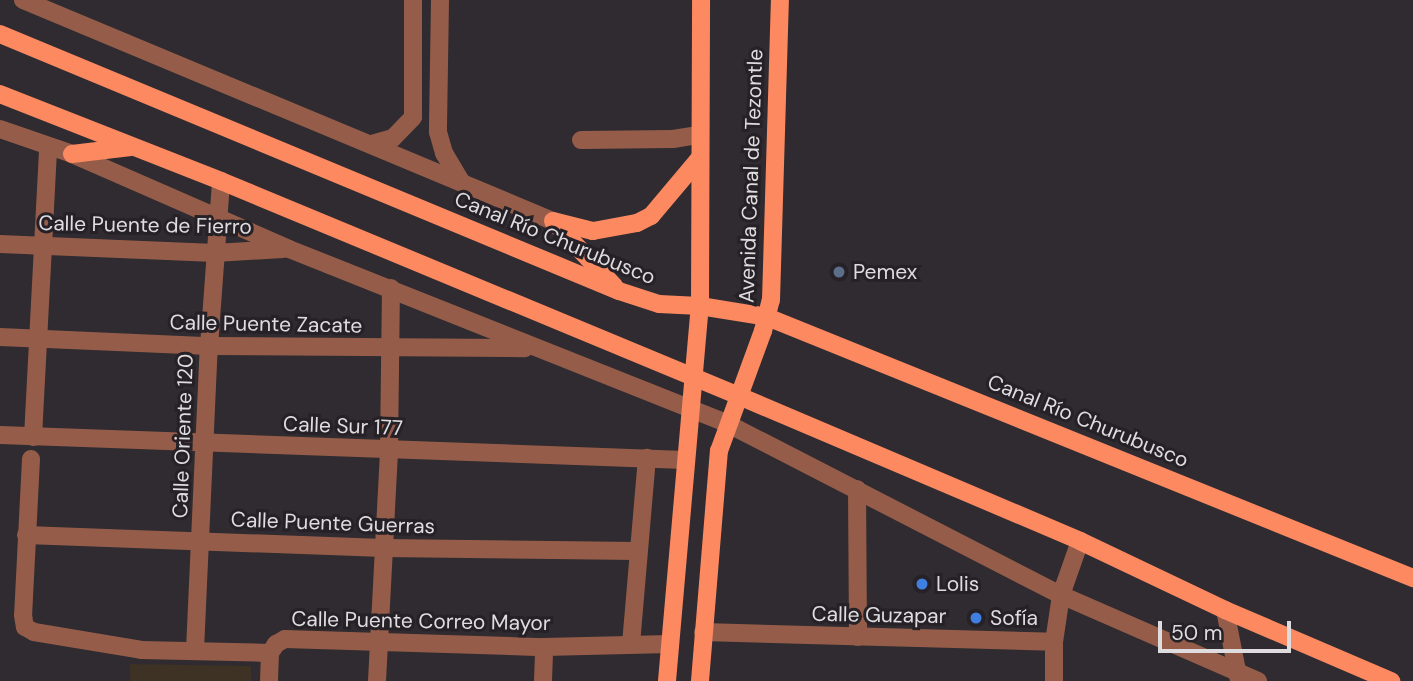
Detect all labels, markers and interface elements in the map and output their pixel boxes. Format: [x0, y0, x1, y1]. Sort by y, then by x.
street label: Avenida Canal de Tezontle [734, 48, 768, 304]
street label: Canal Río Churubusco [451, 186, 659, 290]
street label: Calle Puente de Fierro [38, 211, 252, 239]
place label: Pemex [853, 259, 917, 285]
marker: Pemex [831, 264, 847, 280]
street label: Calle Puente Zacate [169, 310, 363, 338]
street label: Calle Oriente 120 [168, 353, 198, 519]
street label: Canal Río Churubusco [984, 369, 1192, 473]
street label: Calle Sur 177 [283, 411, 403, 441]
street label: Calle Puente Guerras [230, 507, 436, 539]
place label: Lolis [936, 571, 979, 597]
marker: Lolis [914, 576, 930, 592]
street label: Calle Guzapar [811, 601, 947, 629]
place label: Sofía [990, 605, 1038, 631]
street label: Calle Puente Correo Mayor [291, 606, 551, 636]
scale bar [1161, 608, 1294, 652]
marker: Sofía [968, 610, 984, 626]
text: 50 m [1171, 619, 1222, 647]

